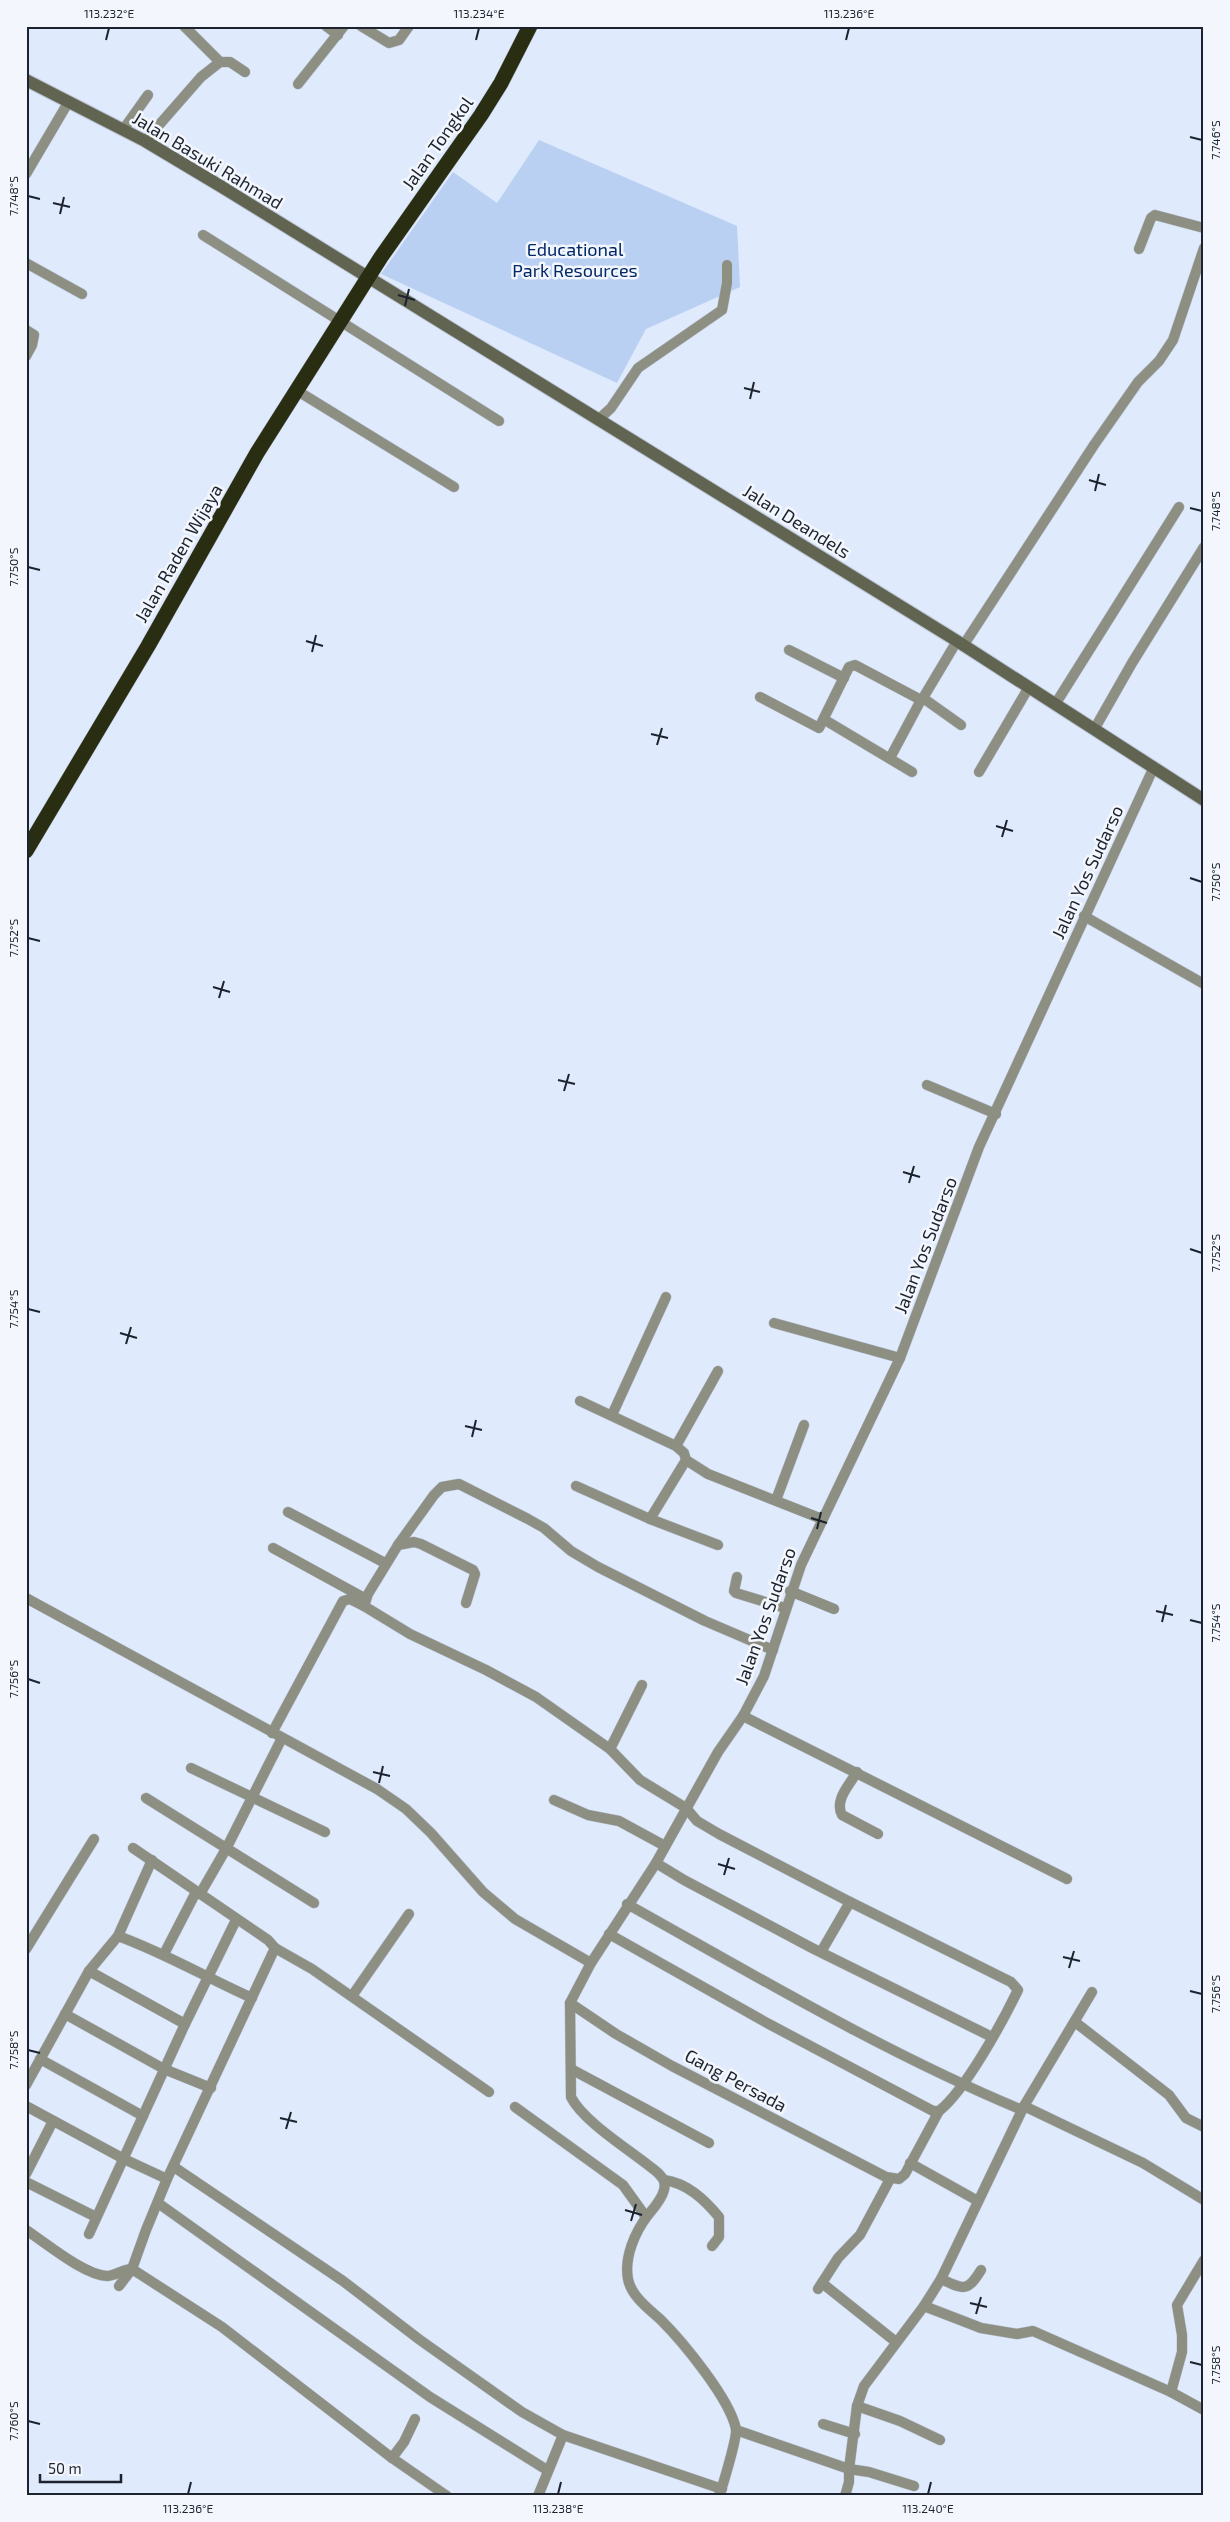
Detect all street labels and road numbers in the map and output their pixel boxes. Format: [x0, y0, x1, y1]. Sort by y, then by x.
street label: Jalan Tongkol [397, 92, 478, 194]
street label: Jalan Basuki Rahmad [129, 106, 287, 214]
street label: Jalan Deandels [739, 479, 855, 563]
street label: Jalan Raden Wijaya [129, 480, 227, 626]
street label: Jalan Yos Sudarso [1046, 802, 1128, 942]
street label: Jalan Yos Sudarso [889, 1173, 961, 1317]
street label: Jalan Yos Sudarso [730, 1544, 800, 1688]
street label: Gang Persada [681, 2044, 791, 2116]

